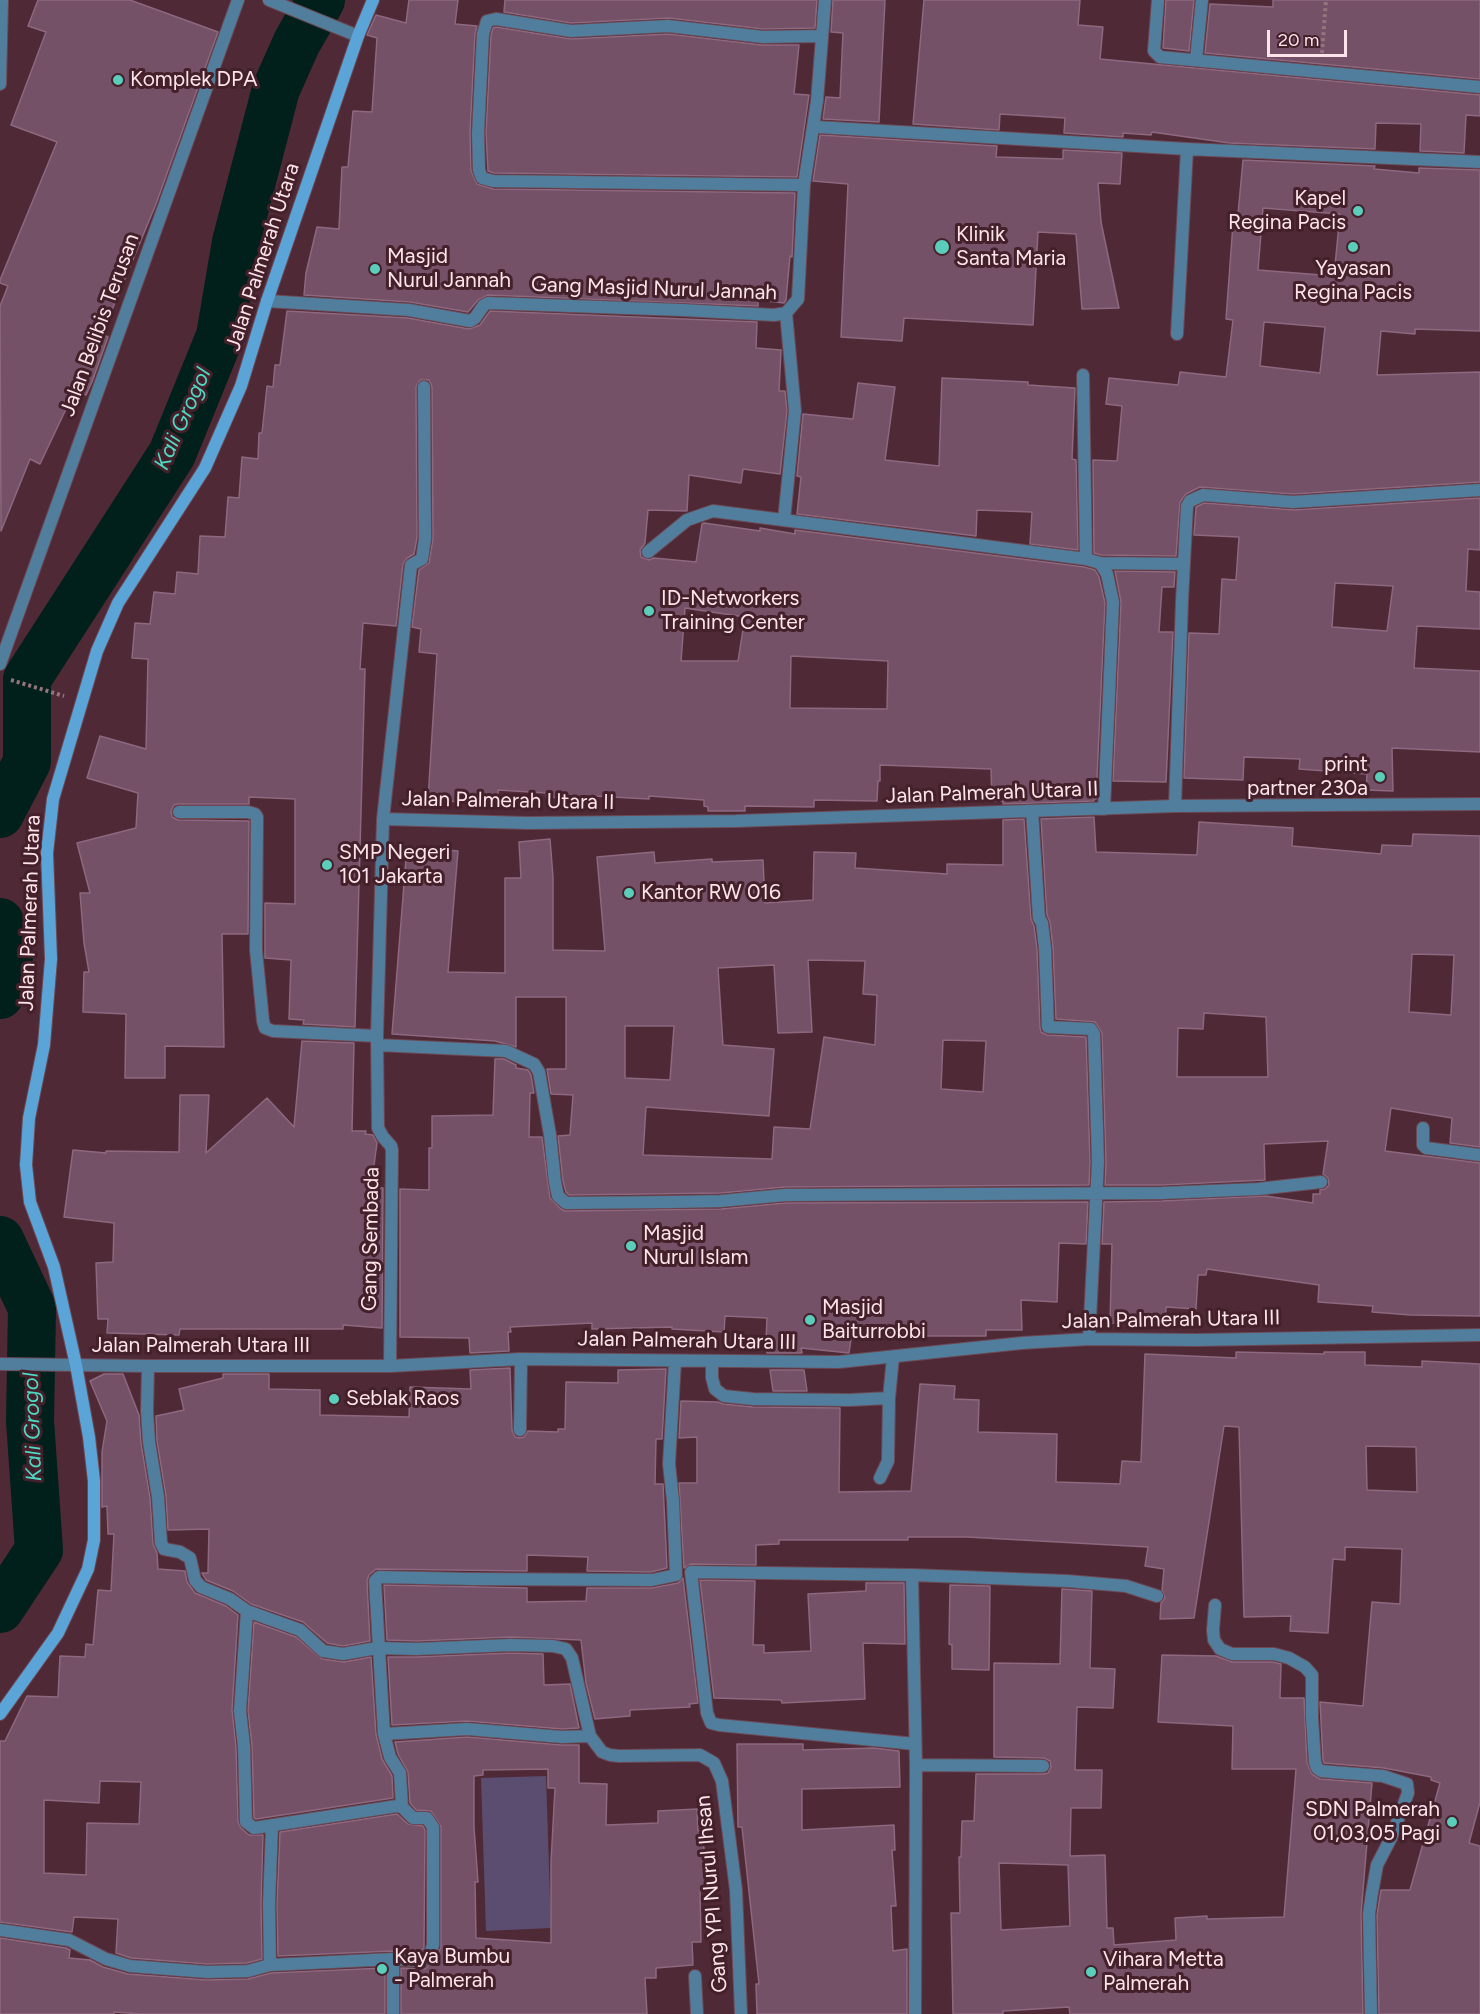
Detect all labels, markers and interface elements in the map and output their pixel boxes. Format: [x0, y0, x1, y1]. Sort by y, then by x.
scale bar [1270, 18, 1350, 56]
text: 20 m [1278, 29, 1319, 51]
place label: Komplek DPA [130, 67, 257, 93]
marker: Komplek DPA [111, 73, 125, 87]
street label: Jalan Palmerah Utara [221, 160, 305, 354]
place label: Kapel Regina Pacis [1228, 186, 1346, 236]
marker: Kapel Regina Pacis [1351, 204, 1365, 218]
place label: Klinik Santa Maria [956, 222, 1066, 272]
street label: Jalan Belibis Terusan [55, 230, 145, 420]
marker: Klinik Santa Maria [933, 238, 951, 256]
marker: Yayasan Regina Pacis [1346, 240, 1360, 254]
place label: Masjid Nurul Jannah [387, 244, 511, 294]
place label: Yayasan Regina Pacis [1294, 256, 1412, 306]
marker: Masjid Nurul Jannah [368, 262, 382, 276]
street label: Gang Masjid Nurul Jannah [531, 272, 777, 306]
water label: Kali Grogol [149, 364, 217, 474]
place label: ID-Networkers Training Center [661, 586, 805, 636]
marker: ID-Networkers Training Center [642, 604, 656, 618]
place label: print partner 230a [1247, 752, 1368, 802]
marker: print partner 230a [1373, 770, 1387, 784]
street label: Jalan Palmerah Utara II [885, 777, 1099, 809]
street label: Jalan Palmerah Utara II [401, 787, 615, 815]
street label: Jalan Palmerah Utara [14, 814, 46, 1012]
place label: SMP Negeri 101 Jakarta [339, 840, 450, 890]
marker: SMP Negeri 101 Jakarta [320, 858, 334, 872]
place label: Kantor RW 016 [641, 880, 781, 906]
marker: Kantor RW 016 [622, 886, 636, 900]
street label: Gang Sembada [357, 1167, 385, 1311]
place label: Masjid Nurul Islam [643, 1221, 748, 1271]
marker: Masjid Nurul Islam [624, 1239, 638, 1253]
place label: Masjid Baiturrobbi [822, 1295, 926, 1345]
street label: Jalan Palmerah Utara III [1061, 1305, 1281, 1335]
marker: Masjid Baiturrobbi [803, 1313, 817, 1327]
street label: Jalan Palmerah Utara III [577, 1326, 797, 1356]
street label: Jalan Palmerah Utara III [92, 1333, 310, 1359]
water label: Kali Grogol [18, 1372, 48, 1482]
place label: Seblak Raos [346, 1386, 459, 1412]
marker: Seblak Raos [327, 1392, 341, 1406]
street label: Gang YPI Nurul Ihsan [691, 1794, 733, 1994]
place label: SDN Palmerah 01,03,05 Pagi [1305, 1797, 1440, 1847]
marker: SDN Palmerah 01,03,05 Pagi [1445, 1815, 1459, 1829]
place label: Kaya Bumbu - Palmerah [394, 1944, 510, 1994]
place label: Vihara Metta Palmerah [1103, 1947, 1224, 1997]
marker: Kaya Bumbu - Palmerah [375, 1962, 389, 1976]
marker: Vihara Metta Palmerah [1084, 1965, 1098, 1979]

